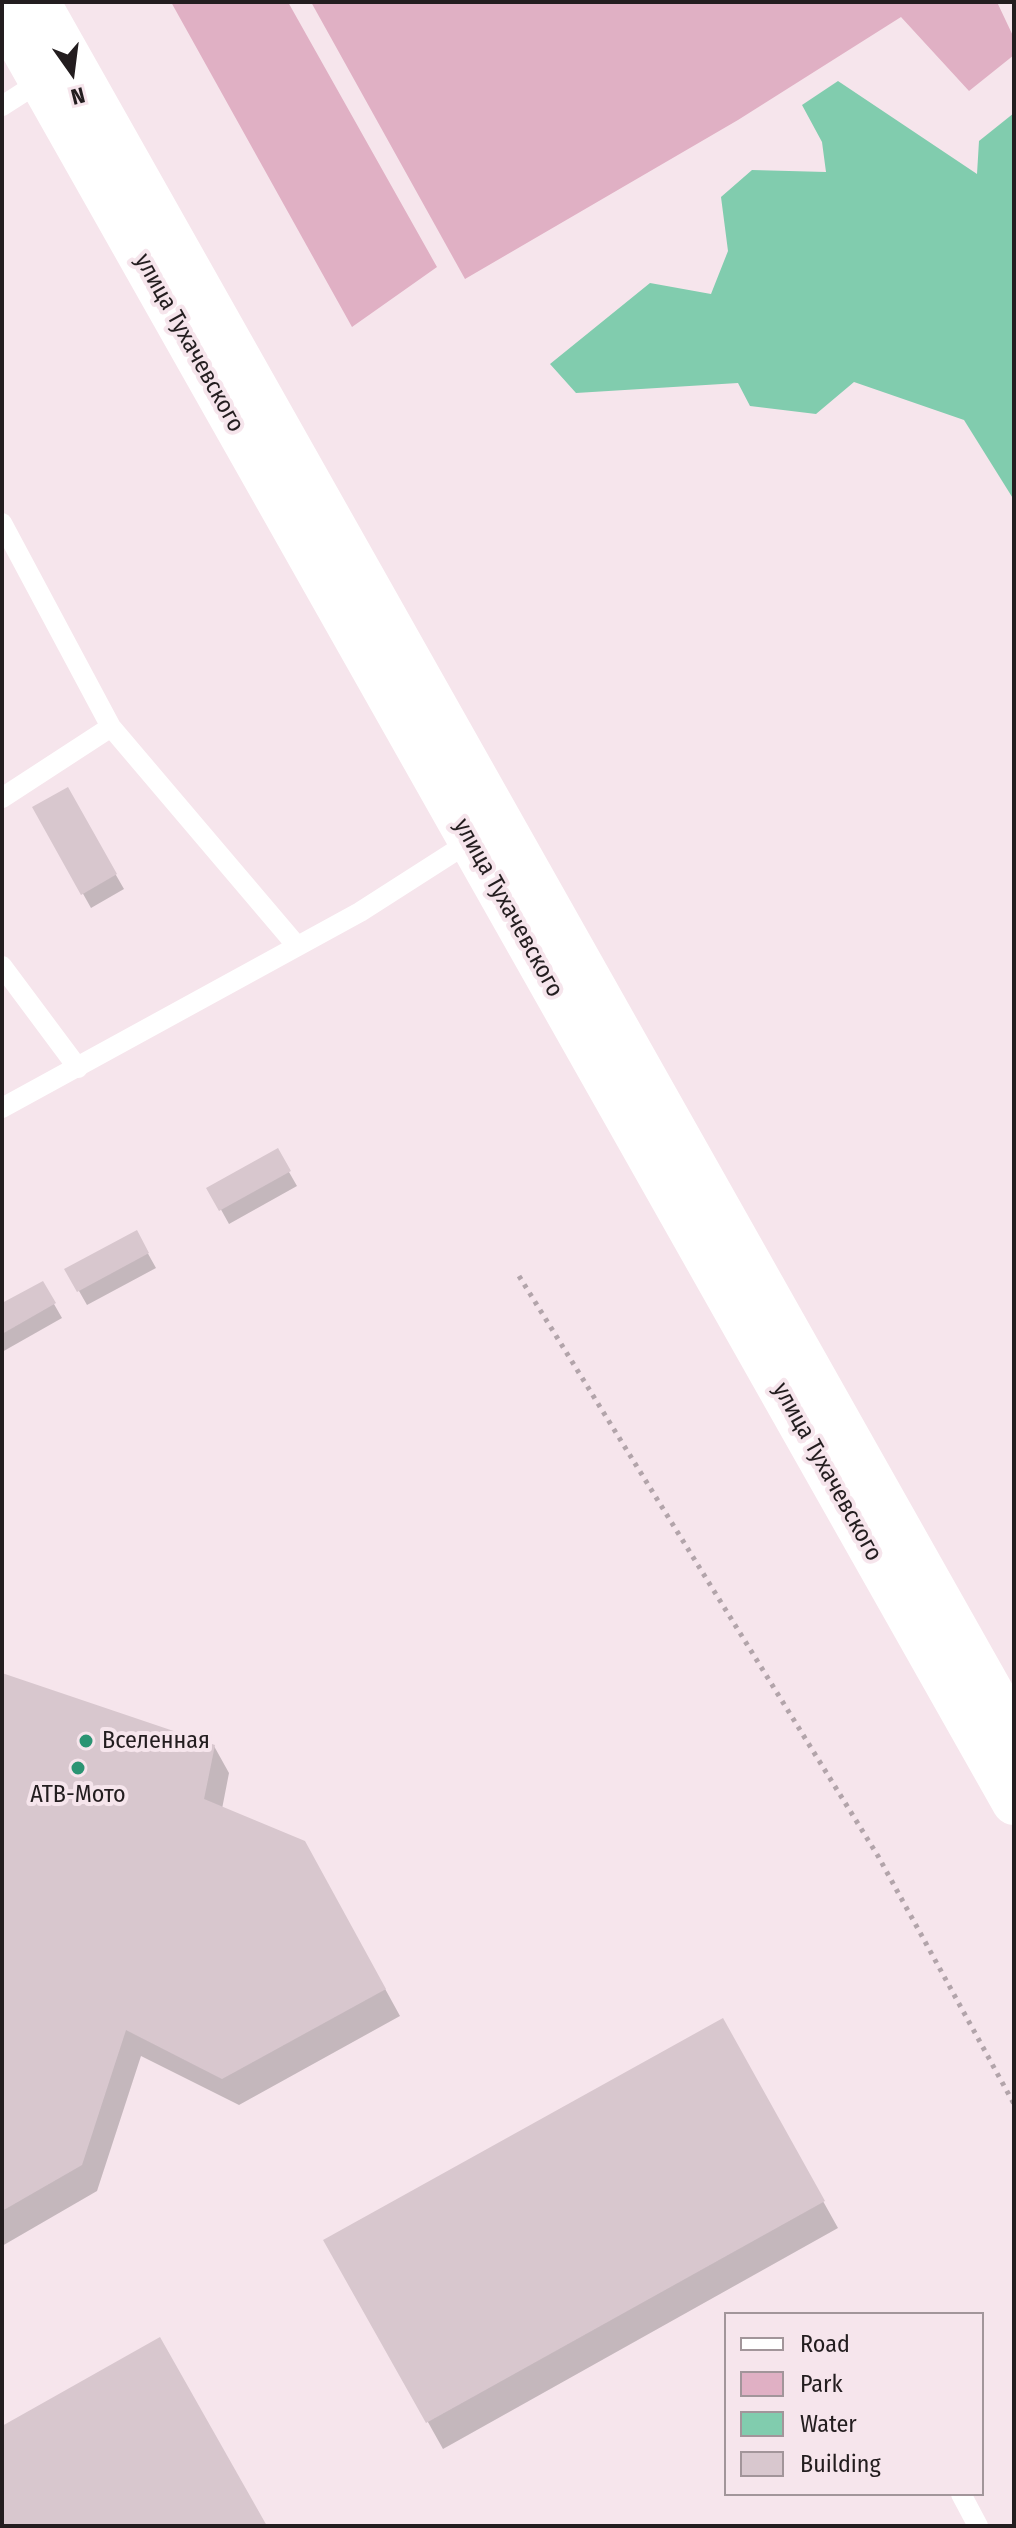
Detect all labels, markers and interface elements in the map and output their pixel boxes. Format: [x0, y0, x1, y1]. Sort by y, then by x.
north arrow [32, 32, 112, 112]
text: N [68, 81, 88, 110]
street label: улица Тухачевского [128, 249, 250, 437]
street label: улица Тухачевского [447, 814, 569, 1002]
street label: улица Тухачевского [766, 1378, 888, 1566]
place label: Вселенная [102, 1727, 210, 1755]
marker: Вселенная [77, 1732, 95, 1750]
marker: АТВ-Мото [69, 1759, 87, 1777]
place label: АТВ-Мото [30, 1781, 126, 1809]
legend [724, 2312, 984, 2496]
text: Road [800, 2330, 850, 2358]
text: Park [800, 2370, 843, 2398]
text: Water [800, 2410, 857, 2438]
text: Building [800, 2450, 881, 2478]

